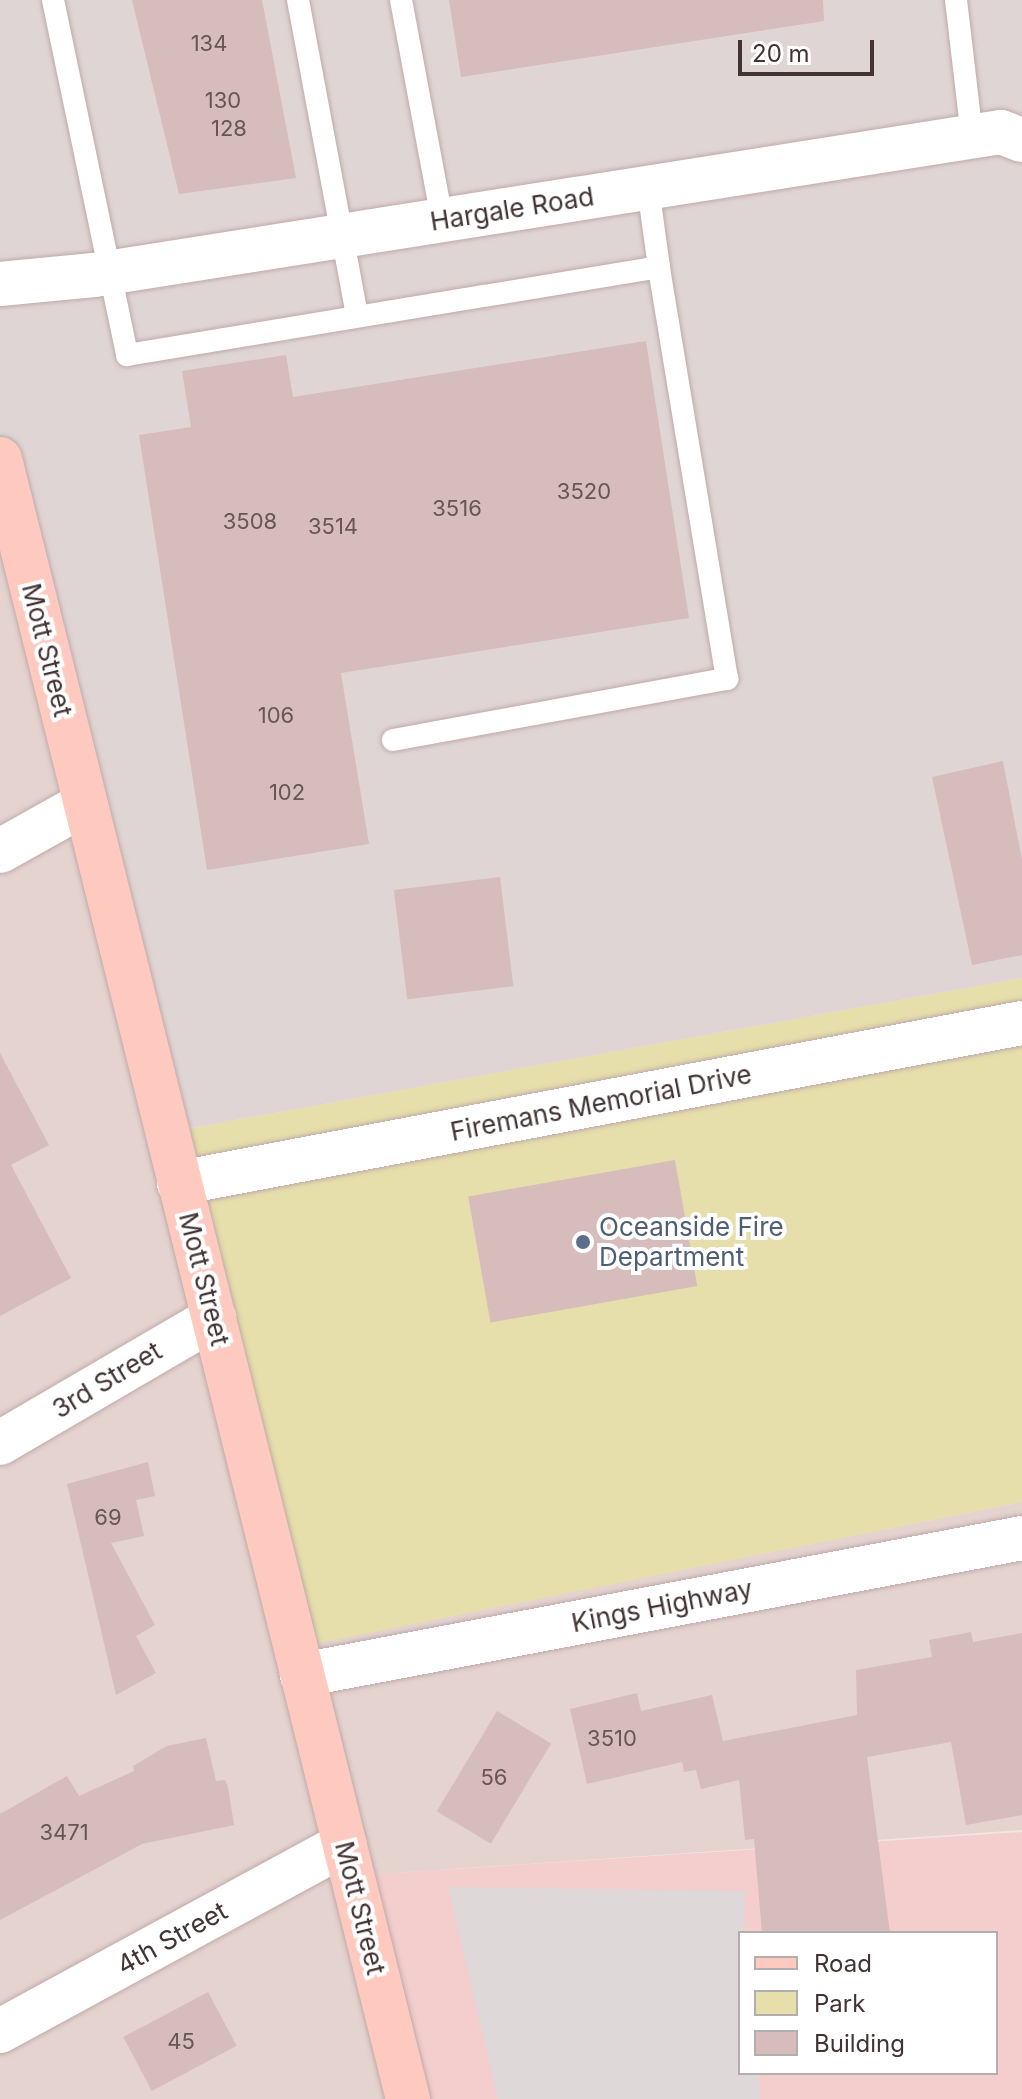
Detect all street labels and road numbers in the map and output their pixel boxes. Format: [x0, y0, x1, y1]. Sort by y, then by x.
street label: Hargale Road [428, 181, 596, 237]
street label: Mott Street [15, 580, 79, 720]
street label: Firemans Memorial Drive [448, 1058, 754, 1148]
street label: Mott Street [172, 1209, 236, 1349]
street label: 3rd Street [47, 1335, 167, 1425]
street label: Kings Highway [569, 1573, 755, 1639]
street label: Mott Street [328, 1838, 392, 1978]
street label: 4th Street [111, 1895, 233, 1981]

